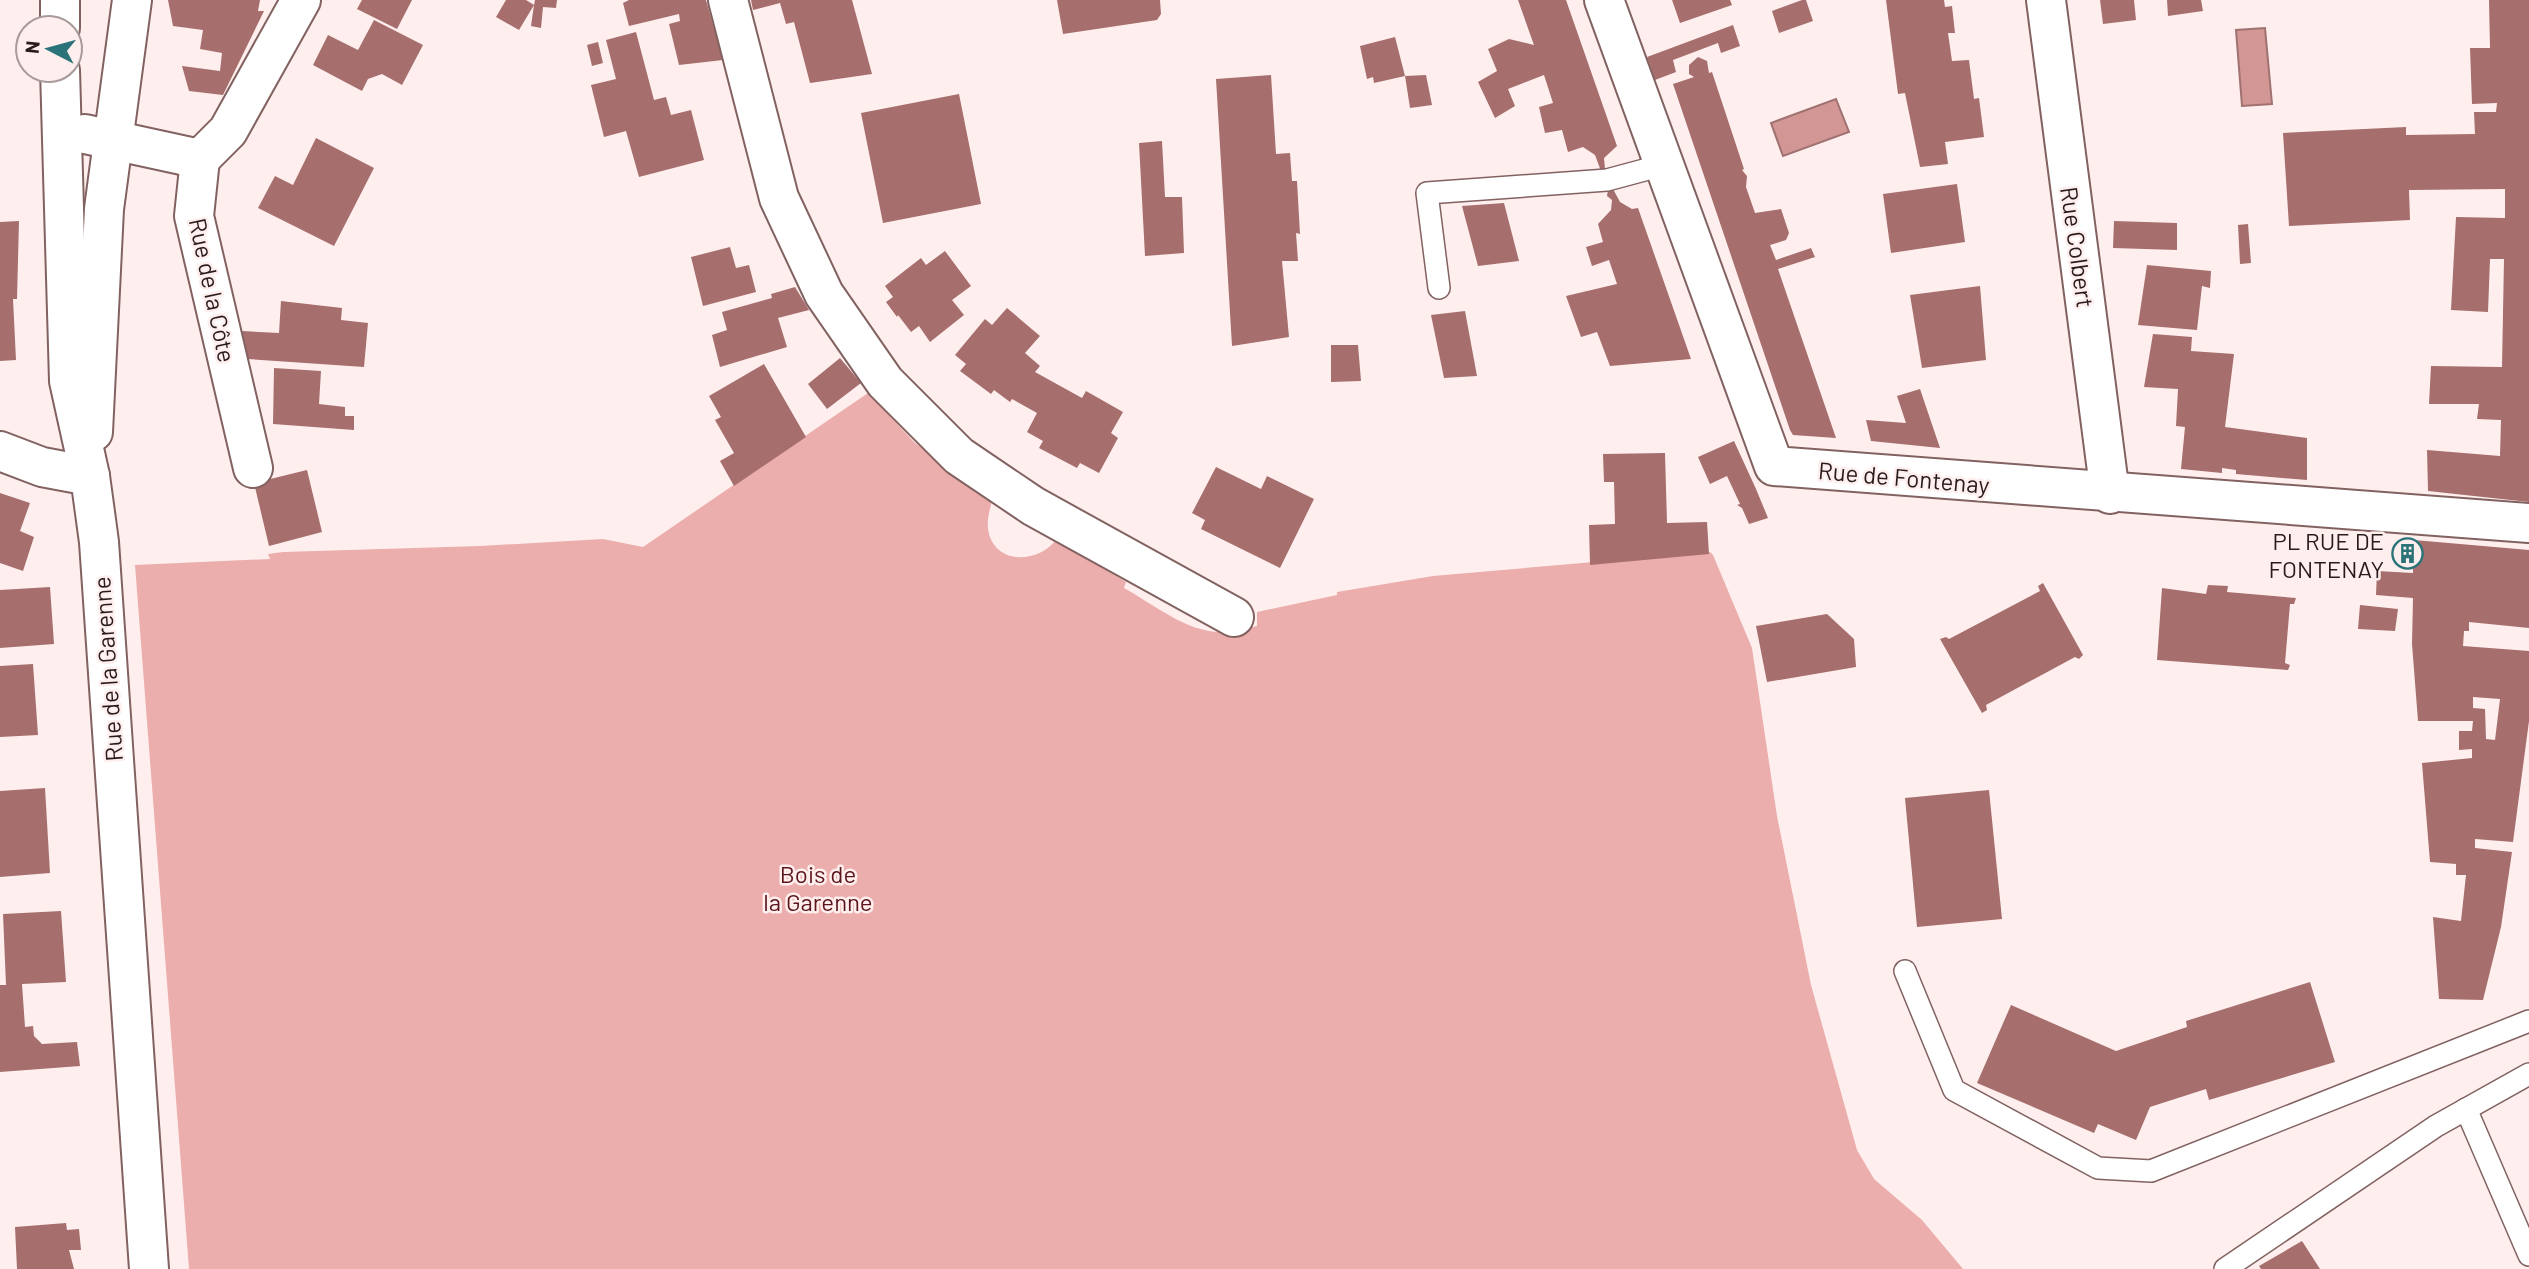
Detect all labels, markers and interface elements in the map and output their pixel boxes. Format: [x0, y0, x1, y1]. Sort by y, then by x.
north arrow [14, 14, 84, 84]
text: N [19, 40, 44, 55]
street label: Rue Colbert [2055, 185, 2101, 309]
street label: Rue de la Côte [184, 215, 242, 365]
street label: Rue de Fontenay [1817, 455, 1991, 499]
place label: PL RUE DE FONTENAY [2268, 526, 2384, 583]
building icon: PL RUE DE FONTENAY [2390, 537, 2424, 571]
street label: Rue de la Garenne [86, 576, 128, 762]
park label: Bois de la Garenne [763, 859, 873, 916]

